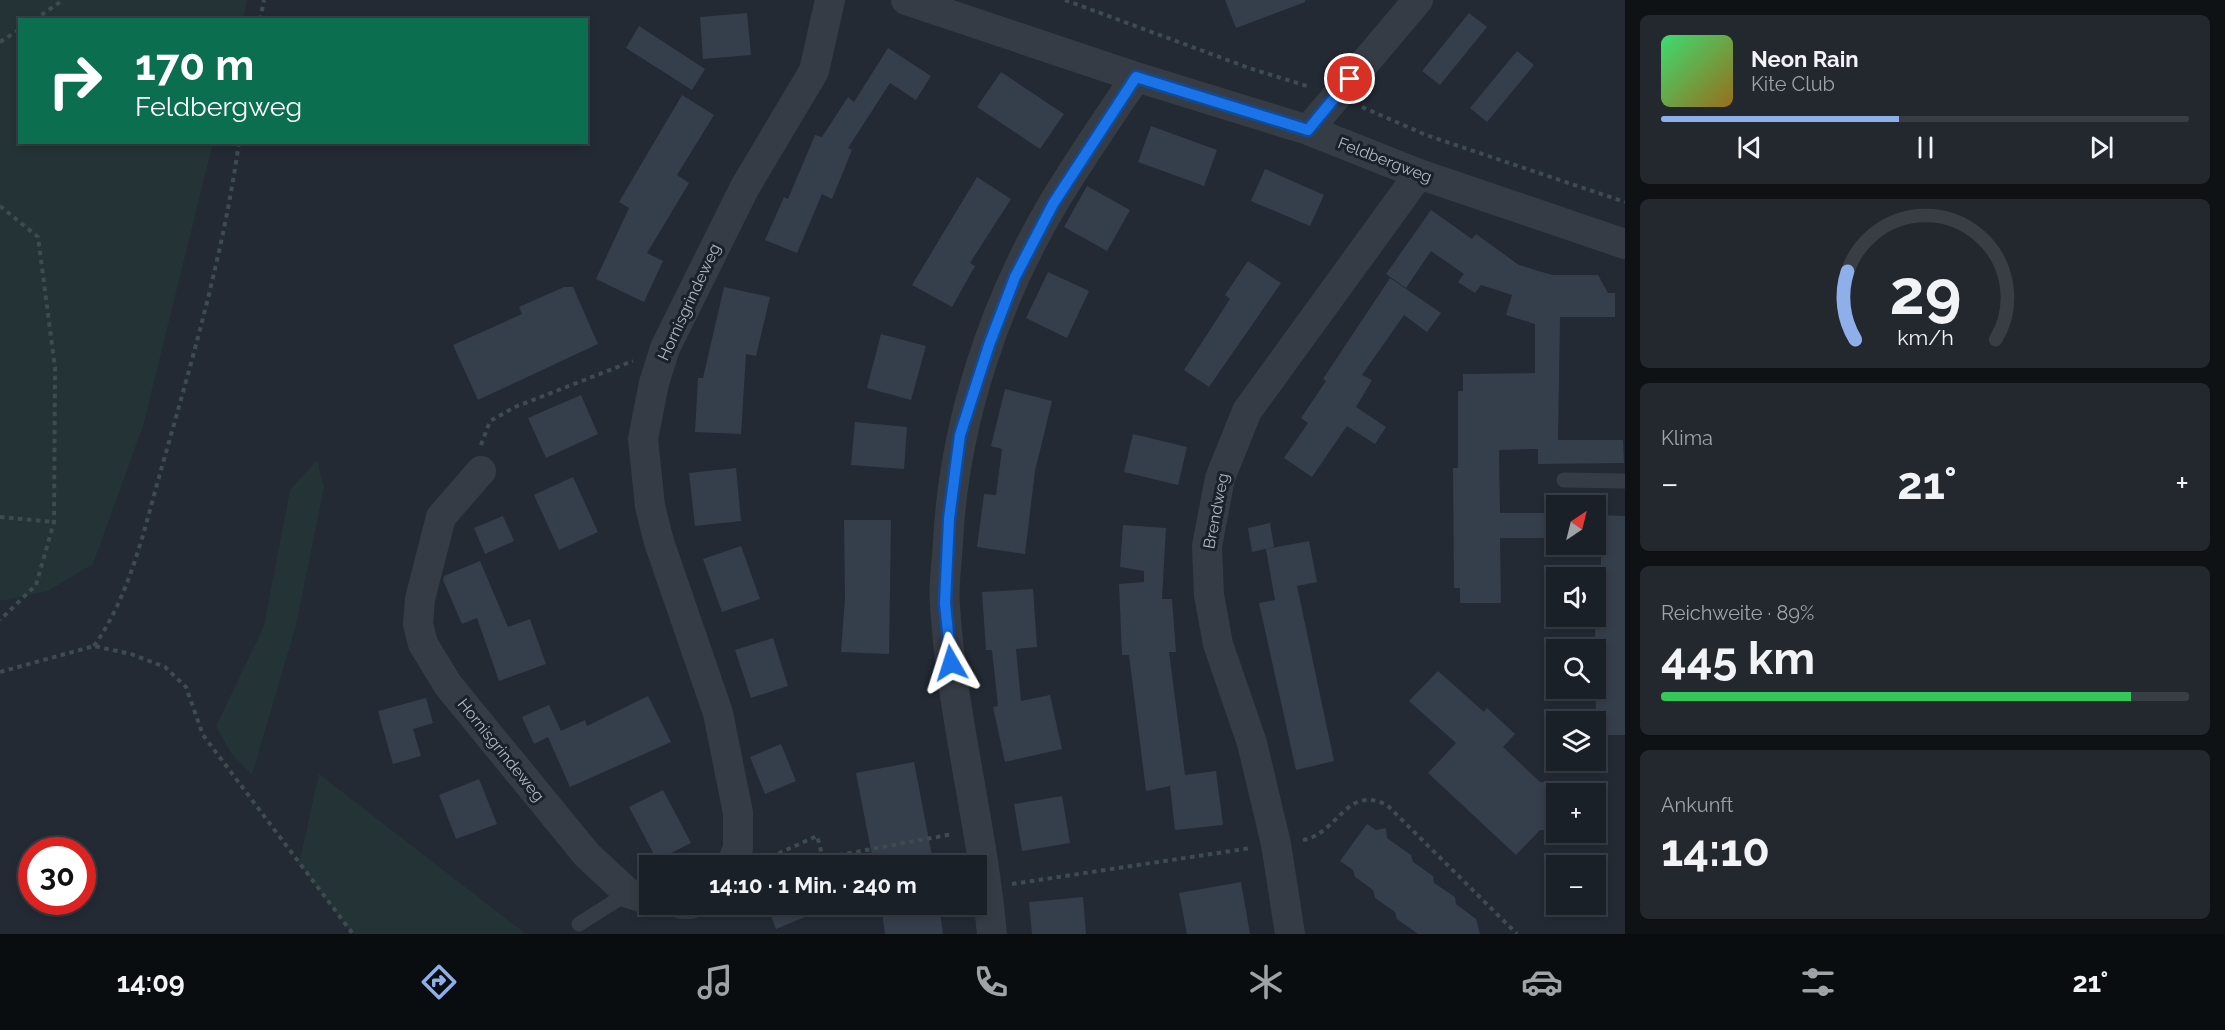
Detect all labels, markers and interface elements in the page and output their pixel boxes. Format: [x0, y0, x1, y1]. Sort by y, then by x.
text: 170 m [135, 41, 254, 90]
icon: right [36, 42, 114, 120]
text: Neon Rain [1751, 46, 1859, 72]
pin [1324, 53, 1375, 104]
icon: arrive [1333, 62, 1366, 95]
text: Kite Club [1751, 72, 1835, 96]
text: Feldbergweg [135, 91, 302, 122]
icon: previous [1733, 131, 1766, 164]
icon: pause [1909, 131, 1942, 164]
icon: next [2085, 131, 2118, 164]
street label: Feldbergweg [1335, 133, 1435, 187]
street label: Hornisgrindeweg [654, 241, 724, 363]
text: 29 [1889, 255, 1961, 329]
text: km/h [1897, 326, 1953, 351]
text: Klima [1661, 426, 1713, 450]
text: 21° [1897, 457, 1957, 510]
text: − [1661, 464, 1679, 503]
text: + [2175, 464, 2189, 503]
street label: Brendweg [1199, 472, 1233, 550]
north arrow [1546, 495, 1606, 555]
map controls [1546, 495, 1606, 915]
button: sound [1546, 567, 1606, 627]
text: Reichweite · 89% [1661, 601, 1814, 625]
position arrow [919, 631, 983, 695]
text: 445 km [1661, 632, 1815, 685]
button: search [1546, 639, 1606, 699]
street label: Hornisgrindeweg [454, 695, 548, 805]
button: layers [1546, 711, 1606, 771]
button: + [1546, 783, 1606, 843]
text: Ankunft [1661, 793, 1734, 817]
text: 14:10 [1661, 824, 1770, 877]
speed limit sign: 30 [18, 837, 96, 915]
button: − [1546, 855, 1606, 915]
text: 14:10 · 1 Min. · 240 m [709, 872, 917, 898]
icon: directions [418, 961, 460, 1003]
icon: music [694, 961, 736, 1003]
icon: phone [970, 961, 1012, 1003]
icon: climate [1245, 961, 1287, 1003]
icon: car [1521, 961, 1563, 1003]
icon: filters [1797, 961, 1839, 1003]
text: 14:09 [117, 967, 185, 998]
text: 21° [2072, 967, 2108, 998]

